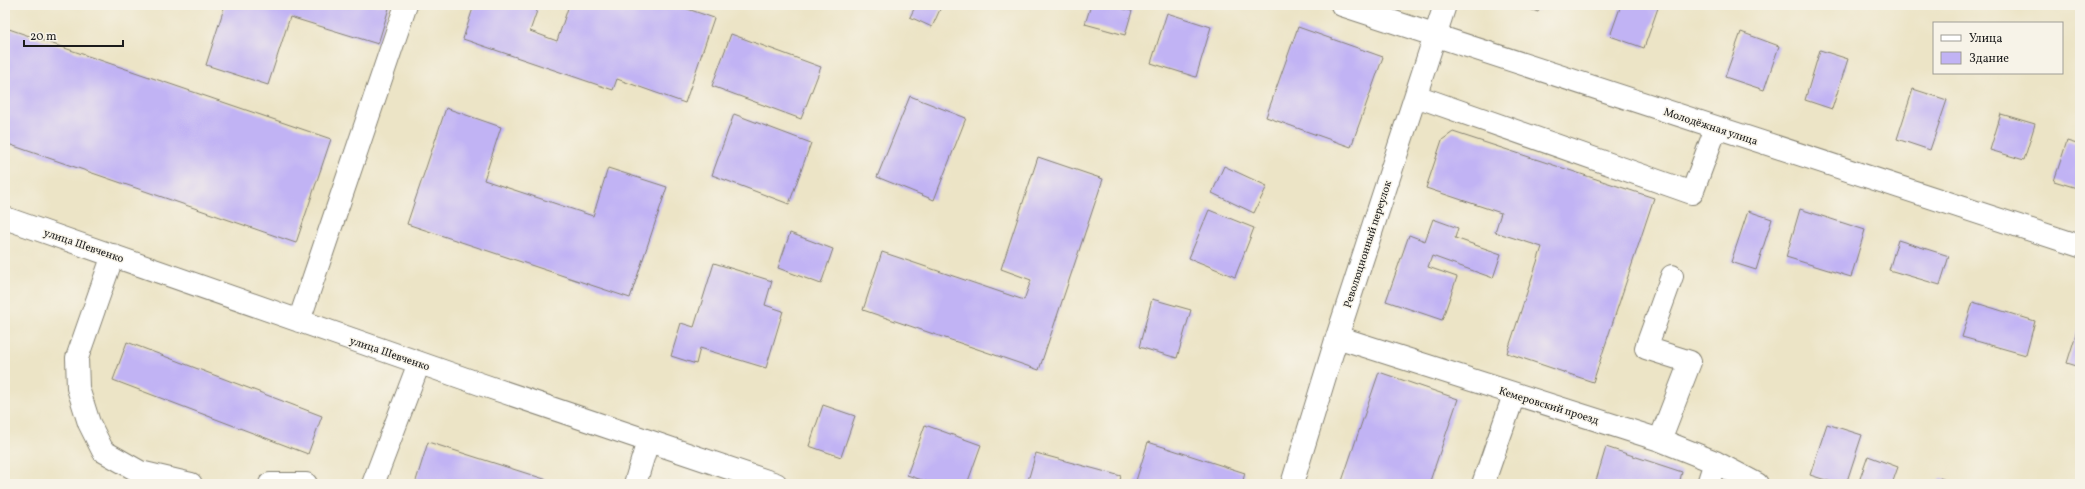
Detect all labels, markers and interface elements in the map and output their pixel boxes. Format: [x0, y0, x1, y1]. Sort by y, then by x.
scale bar [24, 22, 123, 48]
legend [1933, 22, 2063, 74]
text: 20 m [30, 29, 57, 45]
text: Улица [1969, 31, 2002, 47]
text: Здание [1969, 51, 2009, 67]
street label: Молодёжная улица [1661, 105, 1760, 150]
street label: Революционный переулок [1341, 179, 1396, 310]
street label: улица Шевченко [41, 226, 126, 267]
street label: улица Шевченко [347, 334, 432, 375]
street label: Кемеровский проезд [1497, 384, 1601, 429]

